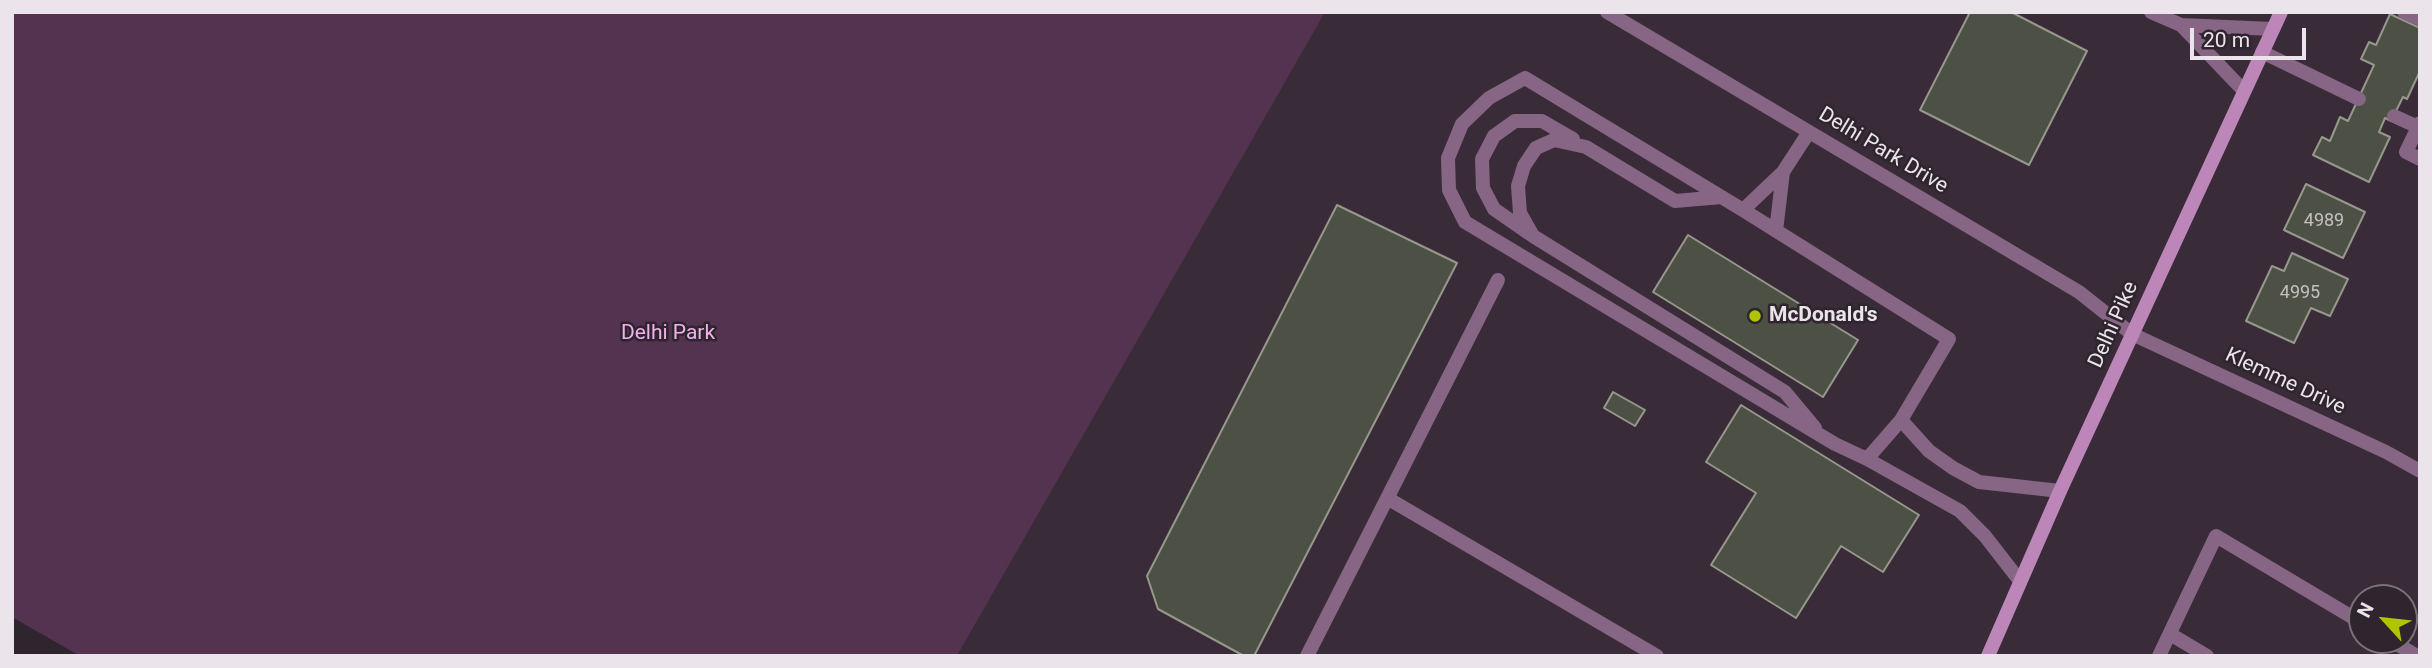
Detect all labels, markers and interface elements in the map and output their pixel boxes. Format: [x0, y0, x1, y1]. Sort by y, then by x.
scale bar [2194, 14, 2310, 58]
text: 20 m [2203, 28, 2250, 52]
street label: Delhi Park Drive [1814, 102, 1952, 200]
house number: 4989 [2304, 210, 2344, 232]
street label: Delhi Pike [2084, 278, 2144, 372]
house number: 4995 [2280, 282, 2320, 304]
place label: McDonald's [1769, 303, 1877, 329]
marker: McDonald's [1747, 308, 1763, 324]
park label: Delhi Park [621, 321, 715, 347]
street label: Klemme Drive [2221, 343, 2349, 421]
north arrow [2348, 584, 2418, 654]
text: N [2352, 599, 2379, 621]

